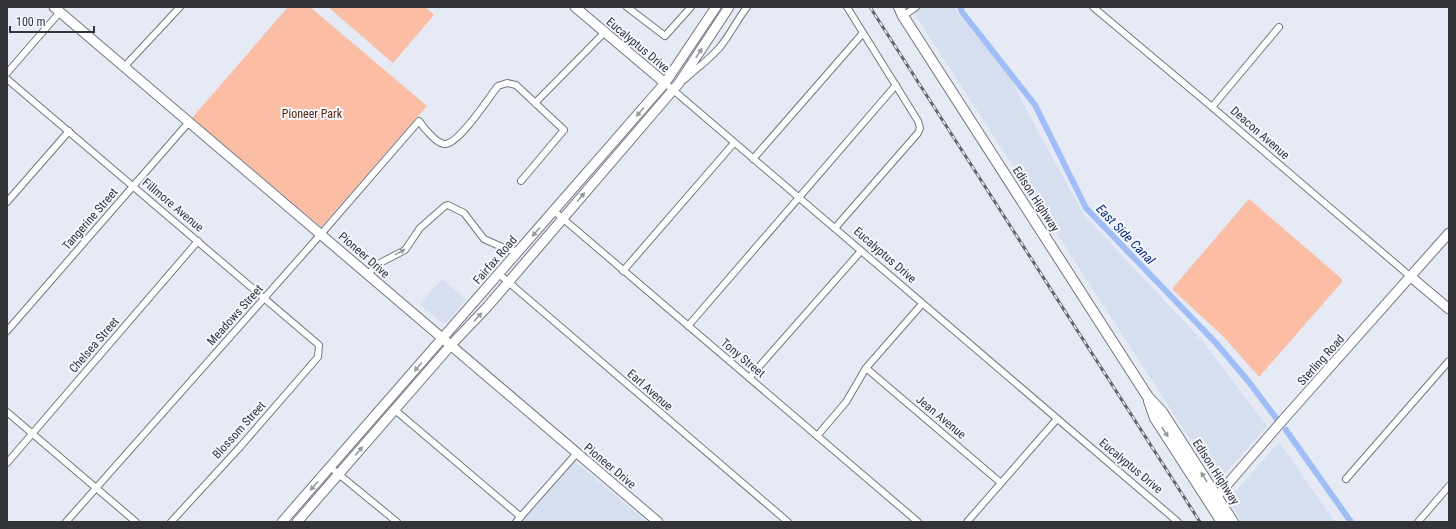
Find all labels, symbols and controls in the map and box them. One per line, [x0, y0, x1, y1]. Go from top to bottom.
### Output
scale bar [10, 8, 94, 34]
text: 100 m [16, 15, 46, 29]
street label: Eucalyptus Drive [604, 15, 673, 76]
one-way arrow [695, 47, 702, 59]
street label: Deacon Avenue [1228, 104, 1292, 162]
park label: Pioneer Park [282, 107, 343, 121]
one-way arrow [635, 107, 644, 118]
street label: Edison Highway [1010, 164, 1062, 234]
street label: Fillmore Avenue [140, 175, 207, 235]
street label: Tangerine Street [59, 185, 121, 253]
one-way arrow [576, 191, 585, 202]
water label: East Side Canal [1093, 201, 1159, 268]
street label: Eucalyptus Drive [851, 224, 919, 286]
one-way arrow [532, 226, 541, 237]
street label: Pioneer Drive [336, 229, 393, 281]
street label: Fairfax Road [470, 233, 520, 287]
one-way arrow [394, 249, 406, 256]
street label: Meadows Street [204, 282, 266, 348]
one-way arrow [473, 312, 483, 322]
street label: Chelsea Street [66, 314, 122, 376]
street label: Sterling Road [1295, 332, 1347, 388]
street label: Tony Street [718, 335, 768, 381]
one-way arrow [413, 362, 422, 373]
street label: Earl Avenue [624, 367, 676, 414]
street label: Jean Avenue [913, 392, 969, 442]
street label: Blossom Street [210, 398, 269, 462]
one-way arrow [1161, 426, 1168, 438]
street label: Eucalyptus Drive [1097, 436, 1166, 497]
street label: Edison Highway [1190, 437, 1242, 507]
street label: Pioneer Drive [581, 440, 639, 492]
one-way arrow [355, 445, 364, 456]
one-way arrow [1200, 472, 1208, 482]
one-way arrow [309, 481, 318, 492]

